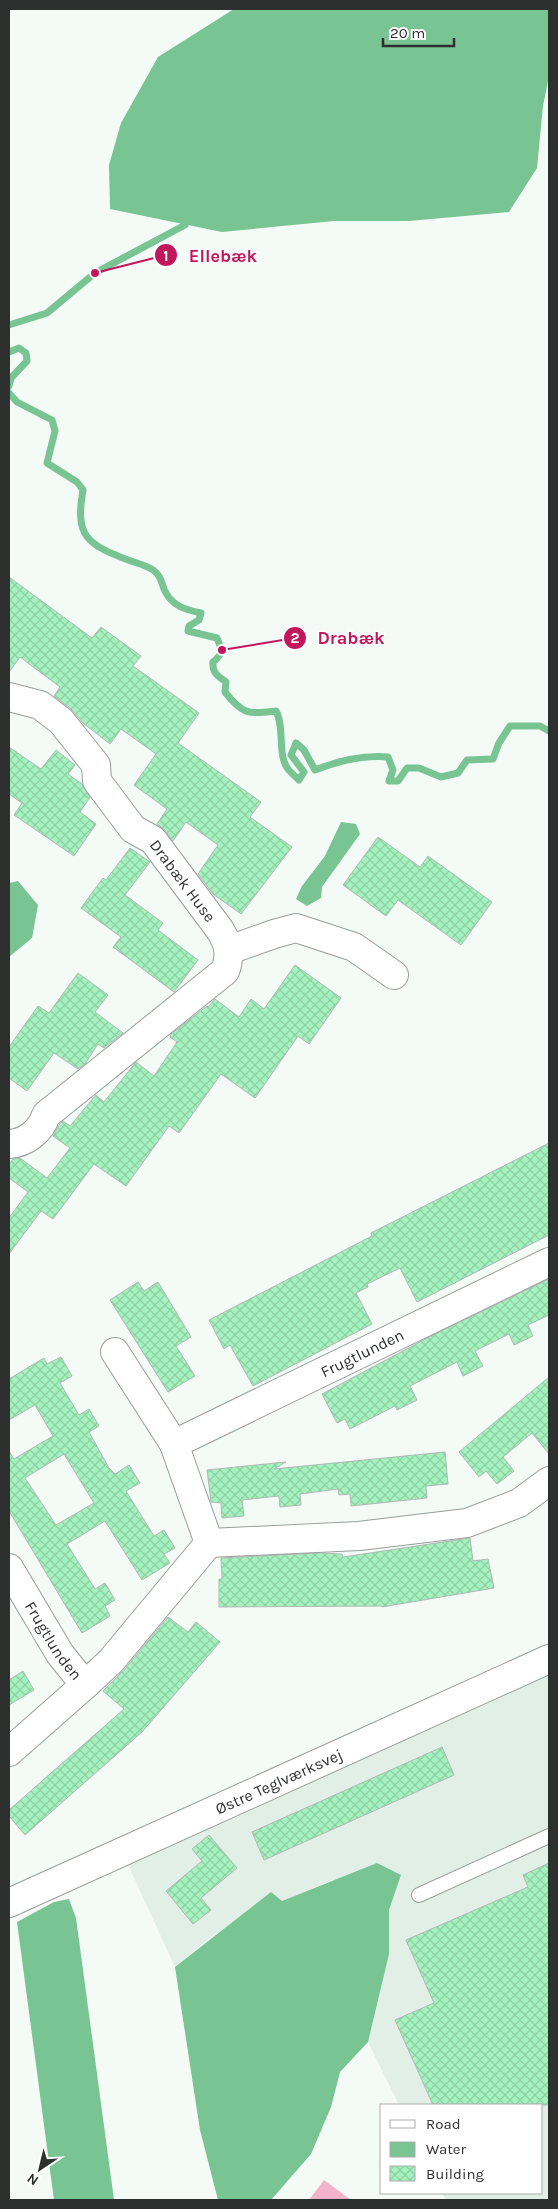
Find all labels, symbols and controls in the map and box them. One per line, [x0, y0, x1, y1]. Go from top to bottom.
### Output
scale bar [383, 15, 454, 47]
text: 20 m [390, 24, 425, 42]
callout: Ellebæk [154, 239, 267, 272]
text: Ellebæk [189, 245, 257, 267]
text: 1 [163, 247, 169, 265]
callout: Drabæk [282, 622, 394, 655]
text: Drabæk [317, 627, 385, 649]
text: 2 [290, 629, 300, 647]
street label: Drabæk Huse [146, 836, 220, 926]
street label: Frugtlunden [318, 1325, 407, 1381]
street label: Frugtlunden [21, 1598, 86, 1684]
street label: Østre Teglværksvej [212, 1745, 345, 1819]
legend [380, 2104, 543, 2194]
text: Road [426, 2115, 461, 2133]
text: Water [426, 2140, 467, 2158]
north arrow [15, 2144, 65, 2194]
text: Building [426, 2165, 484, 2183]
text: N [24, 2169, 42, 2189]

